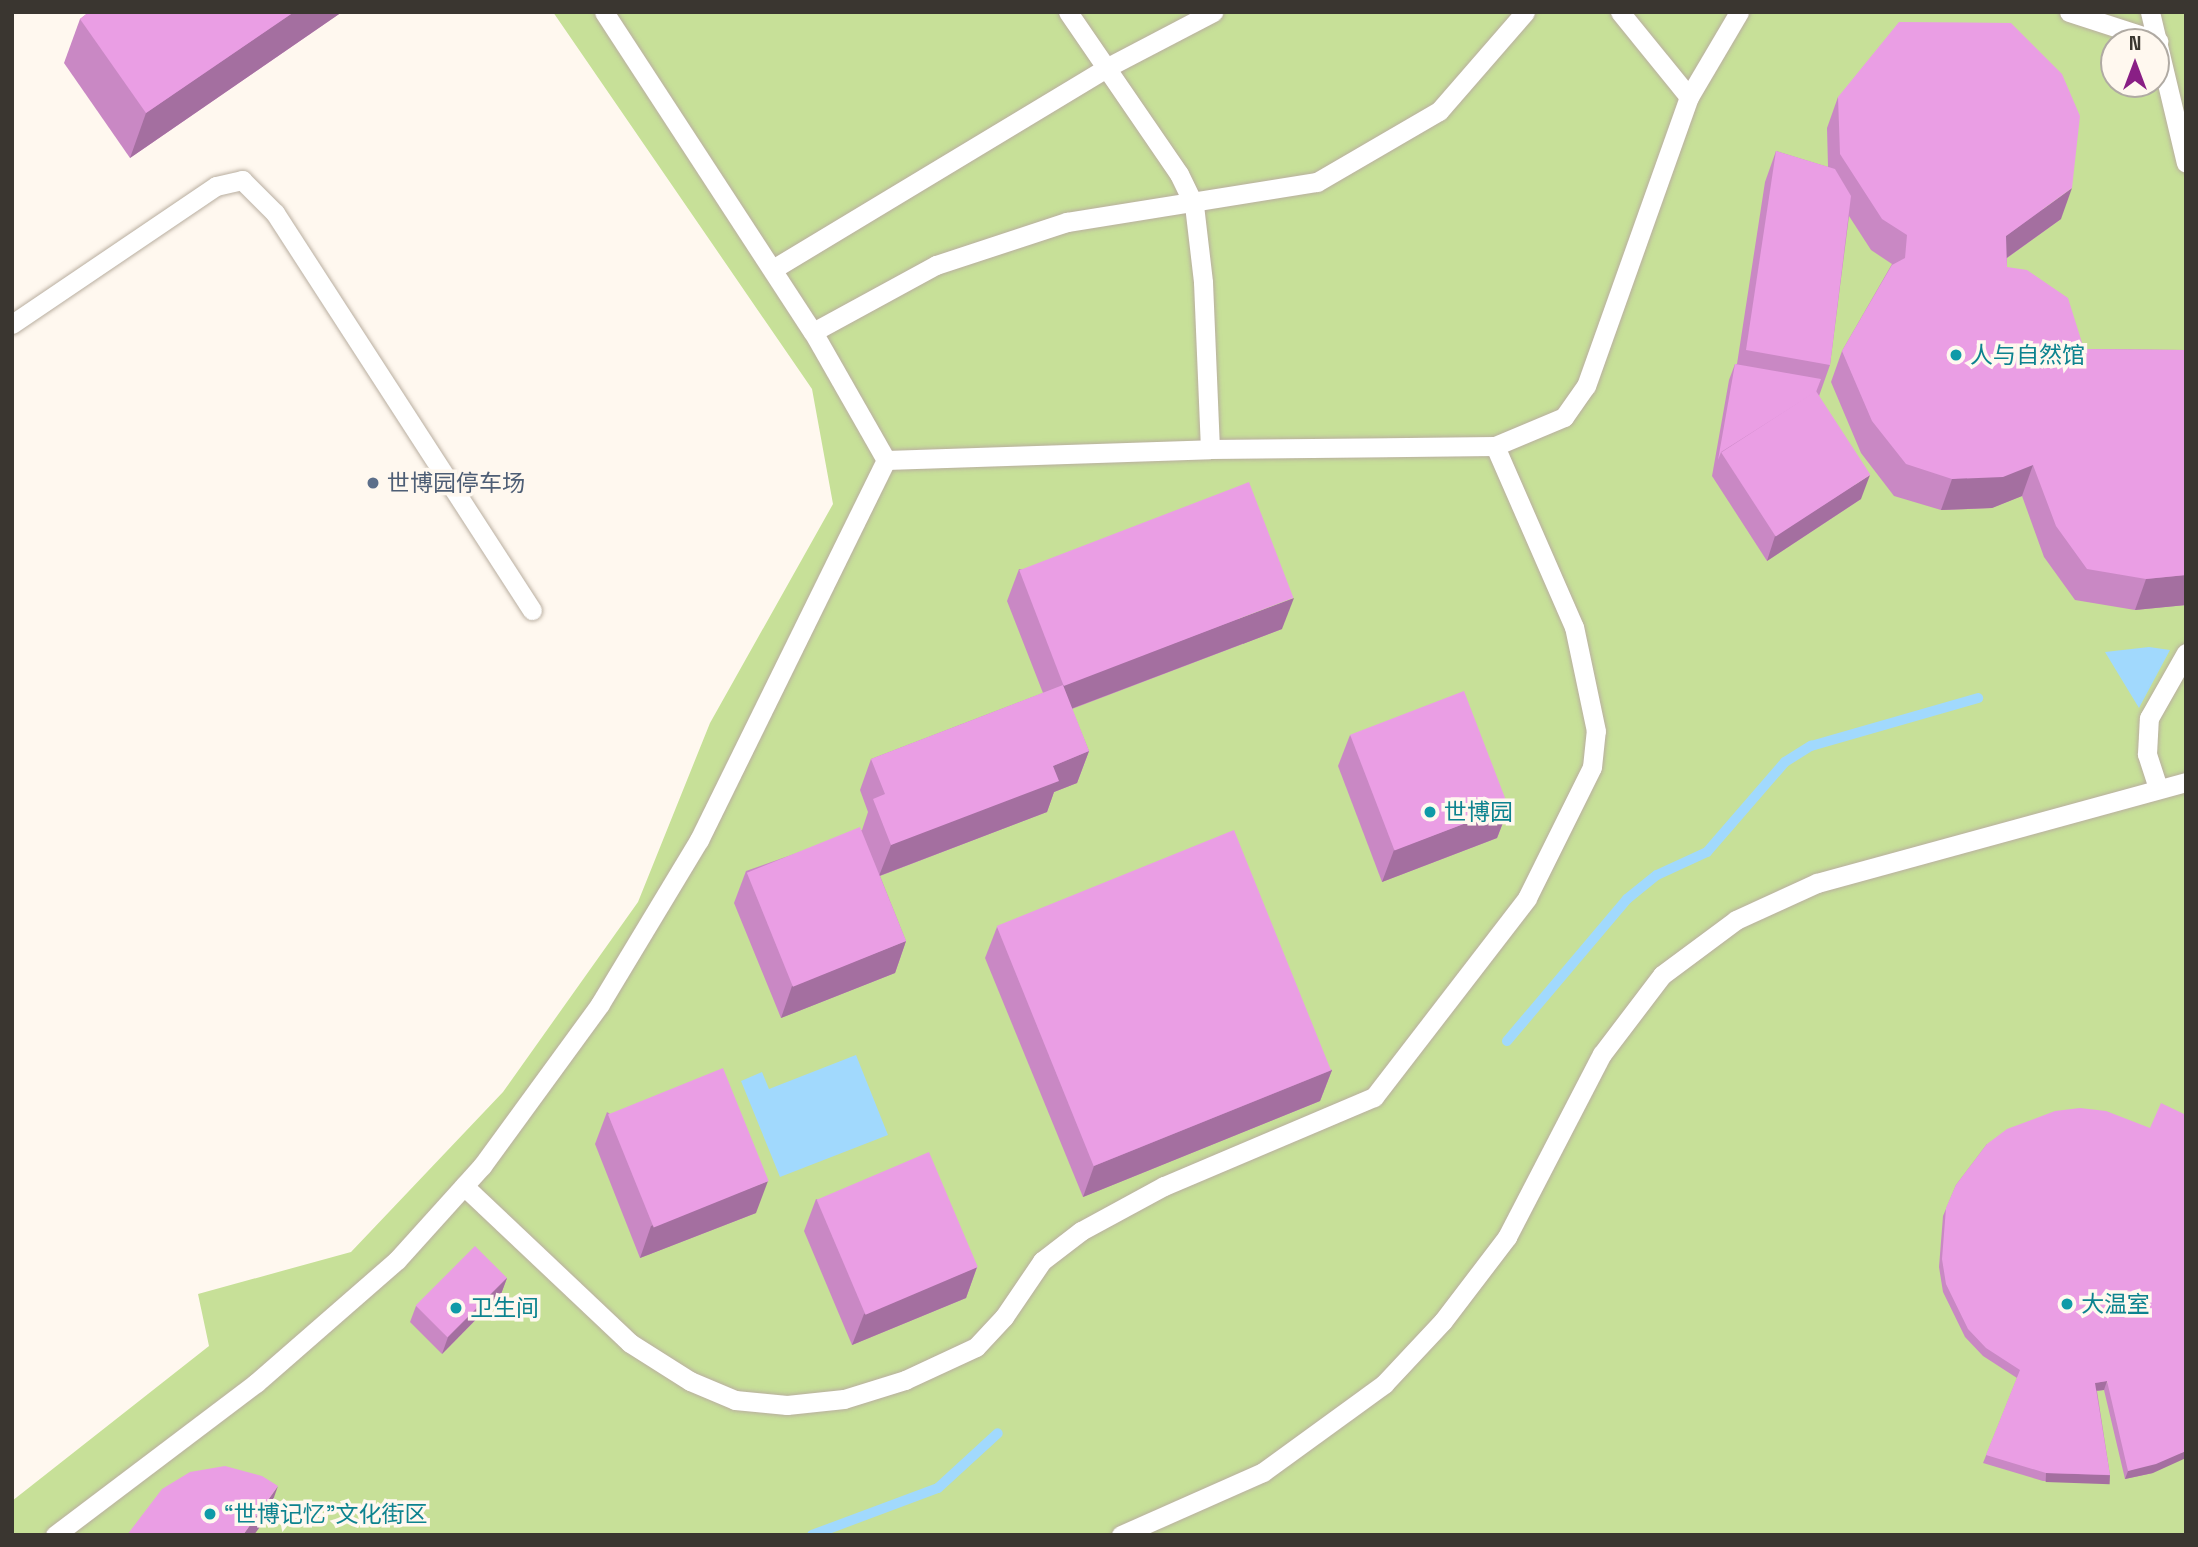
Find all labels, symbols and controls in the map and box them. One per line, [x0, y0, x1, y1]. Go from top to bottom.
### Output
north arrow [2100, 28, 2170, 98]
text: N [2129, 31, 2141, 56]
place label: 人与自然馆 [1970, 341, 2085, 369]
marker: 人与自然馆 [1948, 347, 1964, 363]
place label: 世博园停车场 [387, 469, 525, 497]
marker: 世博园停车场 [365, 475, 381, 491]
place label: 世博园 [1444, 798, 1513, 826]
marker: 世博园 [1422, 804, 1438, 820]
place label: 大温室 [2081, 1290, 2150, 1318]
place label: 卫生间 [470, 1294, 539, 1322]
marker: 大温室 [2059, 1296, 2075, 1312]
marker: 卫生间 [448, 1300, 464, 1316]
place label: “世博记忆”文化街区 [224, 1500, 428, 1528]
marker: “世博记忆”文化街区 [202, 1506, 218, 1522]

